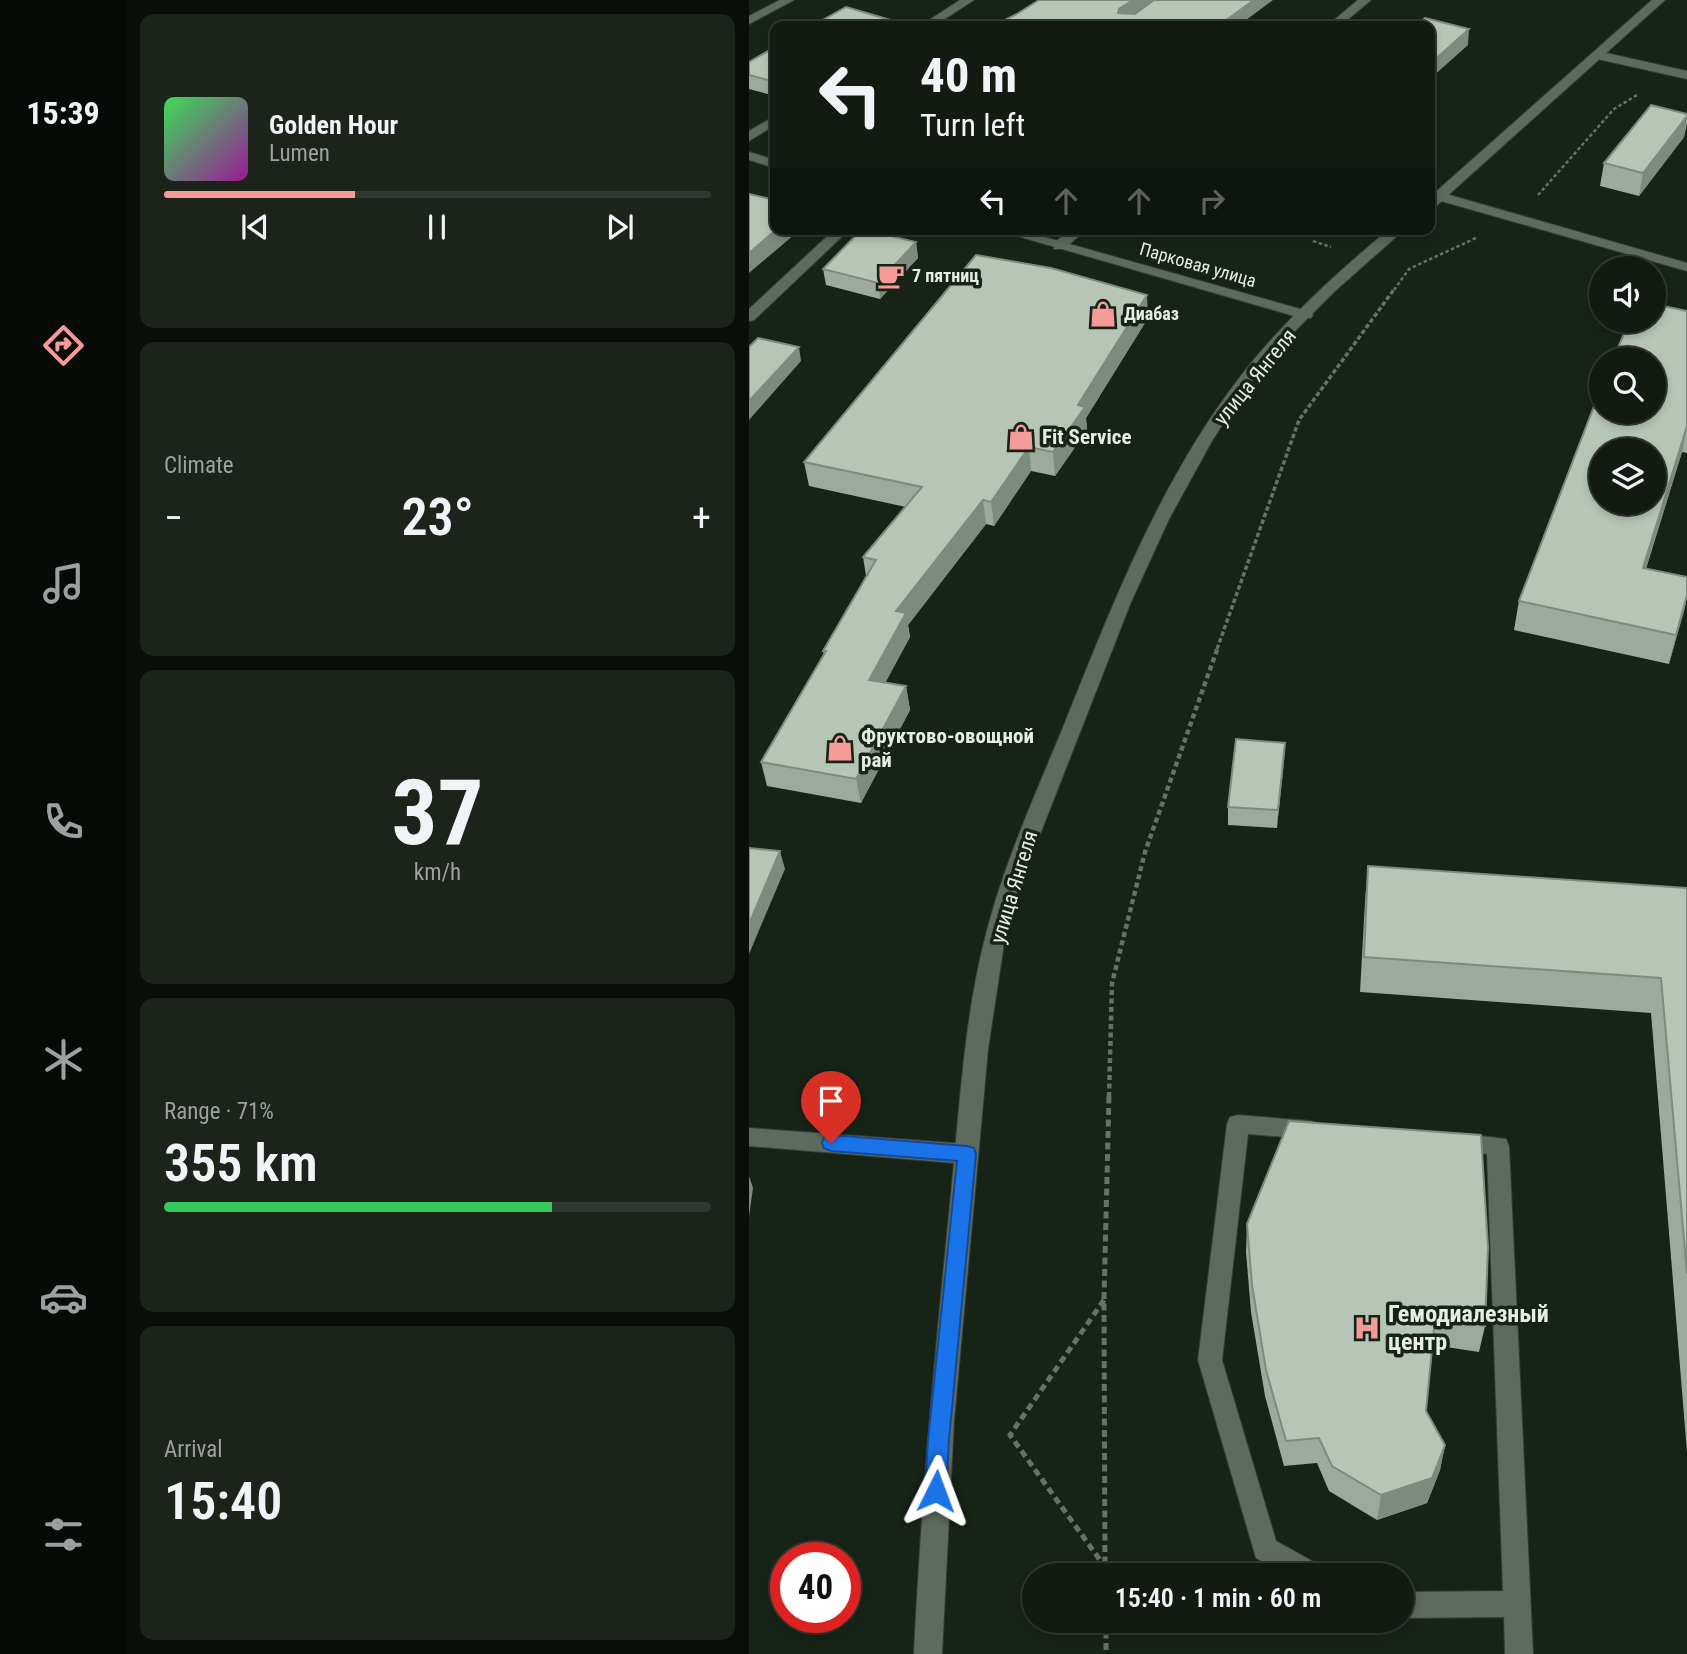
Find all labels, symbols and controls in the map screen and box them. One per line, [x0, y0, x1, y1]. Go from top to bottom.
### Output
text: 40 m [920, 47, 1017, 104]
icon: left [805, 49, 896, 140]
text: 15:39 [26, 94, 100, 132]
text: Turn left [920, 106, 1025, 144]
text: Golden Hour [269, 110, 398, 140]
text: Lumen [269, 140, 330, 167]
icon: left [974, 182, 1012, 220]
icon: ahead [1047, 182, 1085, 220]
icon: ahead [1120, 182, 1158, 220]
icon: right [1193, 182, 1231, 220]
icon: previous [236, 208, 274, 246]
icon: pause [418, 208, 456, 246]
icon: next [601, 208, 639, 246]
street label: Парковая улица [1137, 238, 1259, 291]
map controls [1589, 256, 1666, 515]
button: sound [1589, 256, 1666, 333]
cafe icon: 7 пятниц [876, 261, 906, 291]
place label: 7 пятниц [912, 265, 979, 286]
shop icon: Диабаз [1088, 299, 1118, 329]
place label: Диабаз [1124, 303, 1179, 324]
icon: directions [39, 321, 88, 370]
street label: улица Янгеля [1209, 324, 1301, 430]
button: search [1589, 347, 1666, 424]
shop icon: Fit Service [1006, 422, 1036, 452]
place label: Fit Service [1042, 425, 1132, 449]
button: layers [1589, 438, 1666, 515]
text: Climate [164, 452, 234, 479]
text: 23° [401, 487, 474, 548]
text: − [164, 496, 183, 540]
text: + [692, 496, 711, 540]
icon: music [39, 559, 88, 608]
place label: Фруктово-овощной рай [861, 724, 1034, 772]
shop icon: Фруктово-овощной рай [825, 733, 855, 763]
text: 37 [392, 760, 483, 866]
icon: phone [39, 797, 88, 846]
street label: улица Янгеля [986, 828, 1042, 946]
text: km/h [414, 859, 461, 886]
icon: climate [39, 1035, 88, 1084]
pin [801, 1071, 861, 1143]
icon: arrive [812, 1082, 850, 1120]
text: Range · 71% [164, 1098, 274, 1125]
text: 355 km [164, 1133, 318, 1194]
icon: car [39, 1273, 88, 1322]
place label: Гемодиалезный центр [1388, 1300, 1549, 1356]
hospital icon: Гемодиалезный центр [1352, 1313, 1382, 1343]
text: Arrival [164, 1436, 223, 1463]
position arrow [899, 1454, 973, 1528]
text: 15:40 [164, 1471, 282, 1532]
icon: filters [39, 1510, 88, 1559]
speed limit sign: 40 [770, 1542, 861, 1633]
text: 15:40 · 1 min · 60 m [1115, 1583, 1321, 1613]

